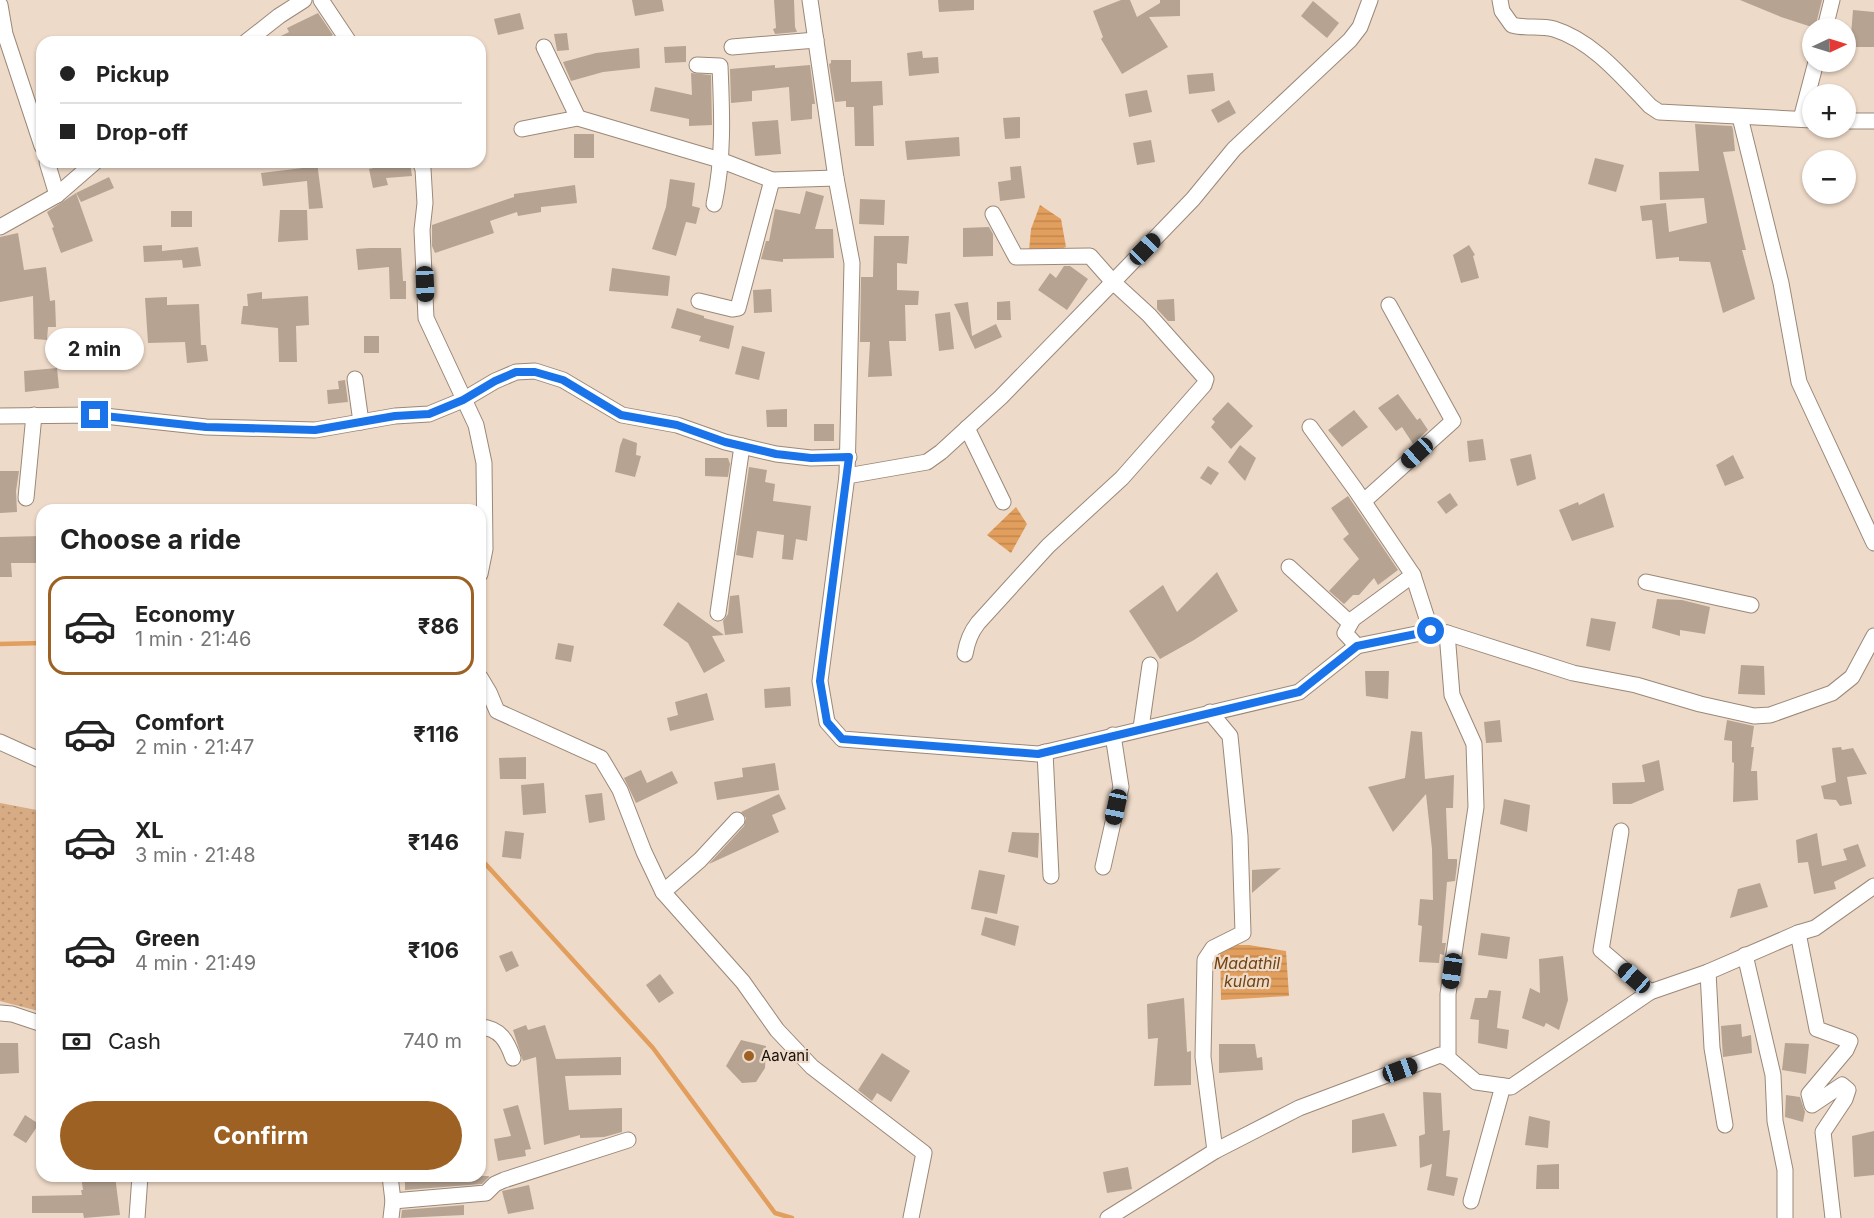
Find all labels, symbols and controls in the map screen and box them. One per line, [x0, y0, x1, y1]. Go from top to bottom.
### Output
north arrow [1802, 18, 1856, 72]
map controls [1802, 18, 1856, 204]
text: Pickup [96, 61, 170, 87]
button: + [1802, 84, 1856, 138]
text: Drop-off [96, 119, 188, 145]
button: − [1802, 150, 1856, 204]
car [1126, 230, 1164, 268]
car [415, 266, 435, 302]
callout: 2 min [46, 328, 144, 370]
text: 2 min [68, 337, 121, 361]
route end [81, 401, 108, 428]
car [1398, 434, 1436, 472]
text: Choose a ride [60, 523, 241, 556]
icon: car [63, 599, 117, 653]
text: Economy [135, 601, 235, 627]
text: ₹86 [418, 613, 459, 639]
route start [1417, 617, 1444, 644]
text: 1 min · 21:46 [135, 627, 251, 651]
icon: car [63, 707, 117, 761]
text: Comfort [135, 709, 224, 735]
text: ₹116 [413, 721, 459, 747]
text: 2 min · 21:47 [135, 735, 254, 759]
car [1103, 788, 1129, 826]
icon: car [63, 815, 117, 869]
text: XL [135, 817, 164, 843]
text: ₹146 [408, 829, 459, 855]
text: 3 min · 21:48 [135, 843, 256, 867]
icon: car [63, 923, 117, 977]
text: Green [135, 925, 200, 951]
text: ₹106 [408, 937, 459, 963]
text: 4 min · 21:49 [135, 951, 256, 975]
car [1441, 952, 1463, 990]
water label: Madathil kulam [1214, 953, 1280, 991]
car [1615, 959, 1653, 997]
icon: cash [60, 1025, 93, 1058]
text: Cash [108, 1028, 161, 1054]
text: 740 m [403, 1029, 462, 1053]
place label: Aavani [761, 1046, 809, 1065]
marker: Aavani [742, 1049, 756, 1063]
car [1380, 1055, 1420, 1085]
button: Confirm [60, 1101, 462, 1170]

